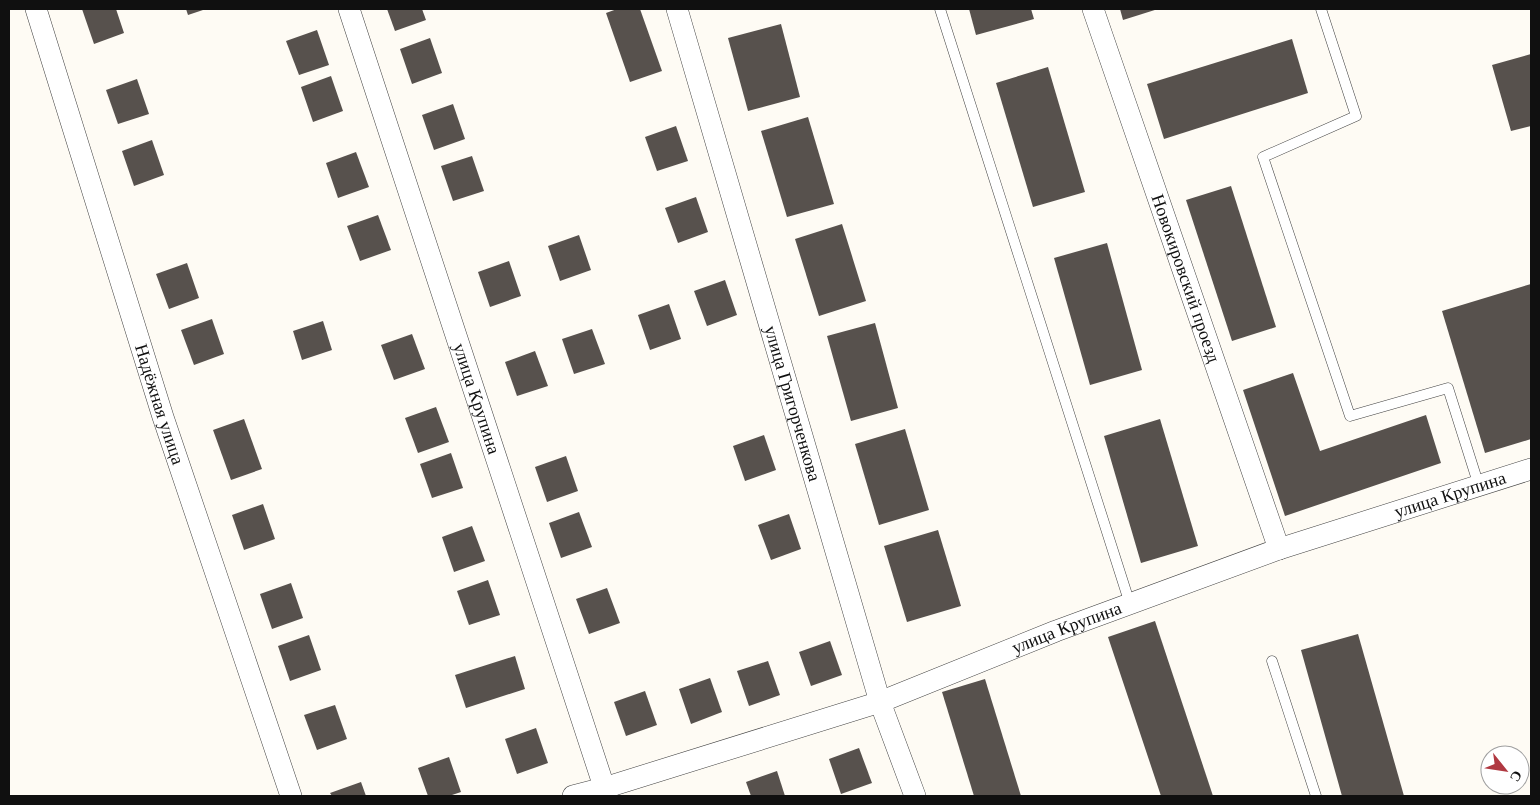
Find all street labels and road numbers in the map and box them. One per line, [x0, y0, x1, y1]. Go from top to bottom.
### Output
street label: Новокировский проезд [1148, 192, 1224, 365]
street label: улица Григорченкова [760, 323, 825, 484]
street label: Надёжная улица [131, 341, 188, 467]
street label: улица Крупина [449, 341, 504, 457]
street label: улица Крупина [1392, 468, 1508, 522]
street label: улица Крупина [1009, 598, 1124, 658]

